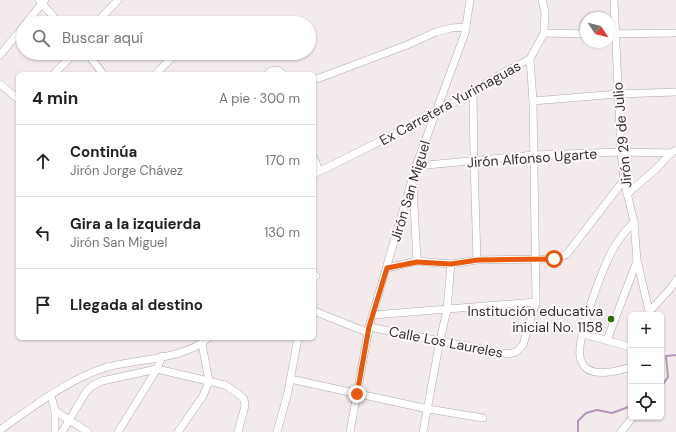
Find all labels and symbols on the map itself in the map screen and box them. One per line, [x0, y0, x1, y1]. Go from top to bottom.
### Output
north arrow [580, 12, 616, 48]
street label: Ex Carretera Yurimaguas [376, 57, 524, 149]
street label: Jirón 29 de Julio [608, 81, 636, 189]
street label: Jirón San Miguel [386, 138, 434, 244]
street label: Jirón Alfonso Ugarte [466, 144, 598, 172]
route start [545, 250, 563, 268]
place label: Institución educativa inicial No. 1158 [468, 302, 603, 336]
marker: Institución educativa inicial No. 1158 [606, 314, 616, 324]
street label: Calle Los Laureles [387, 322, 505, 362]
route end [348, 385, 366, 403]

